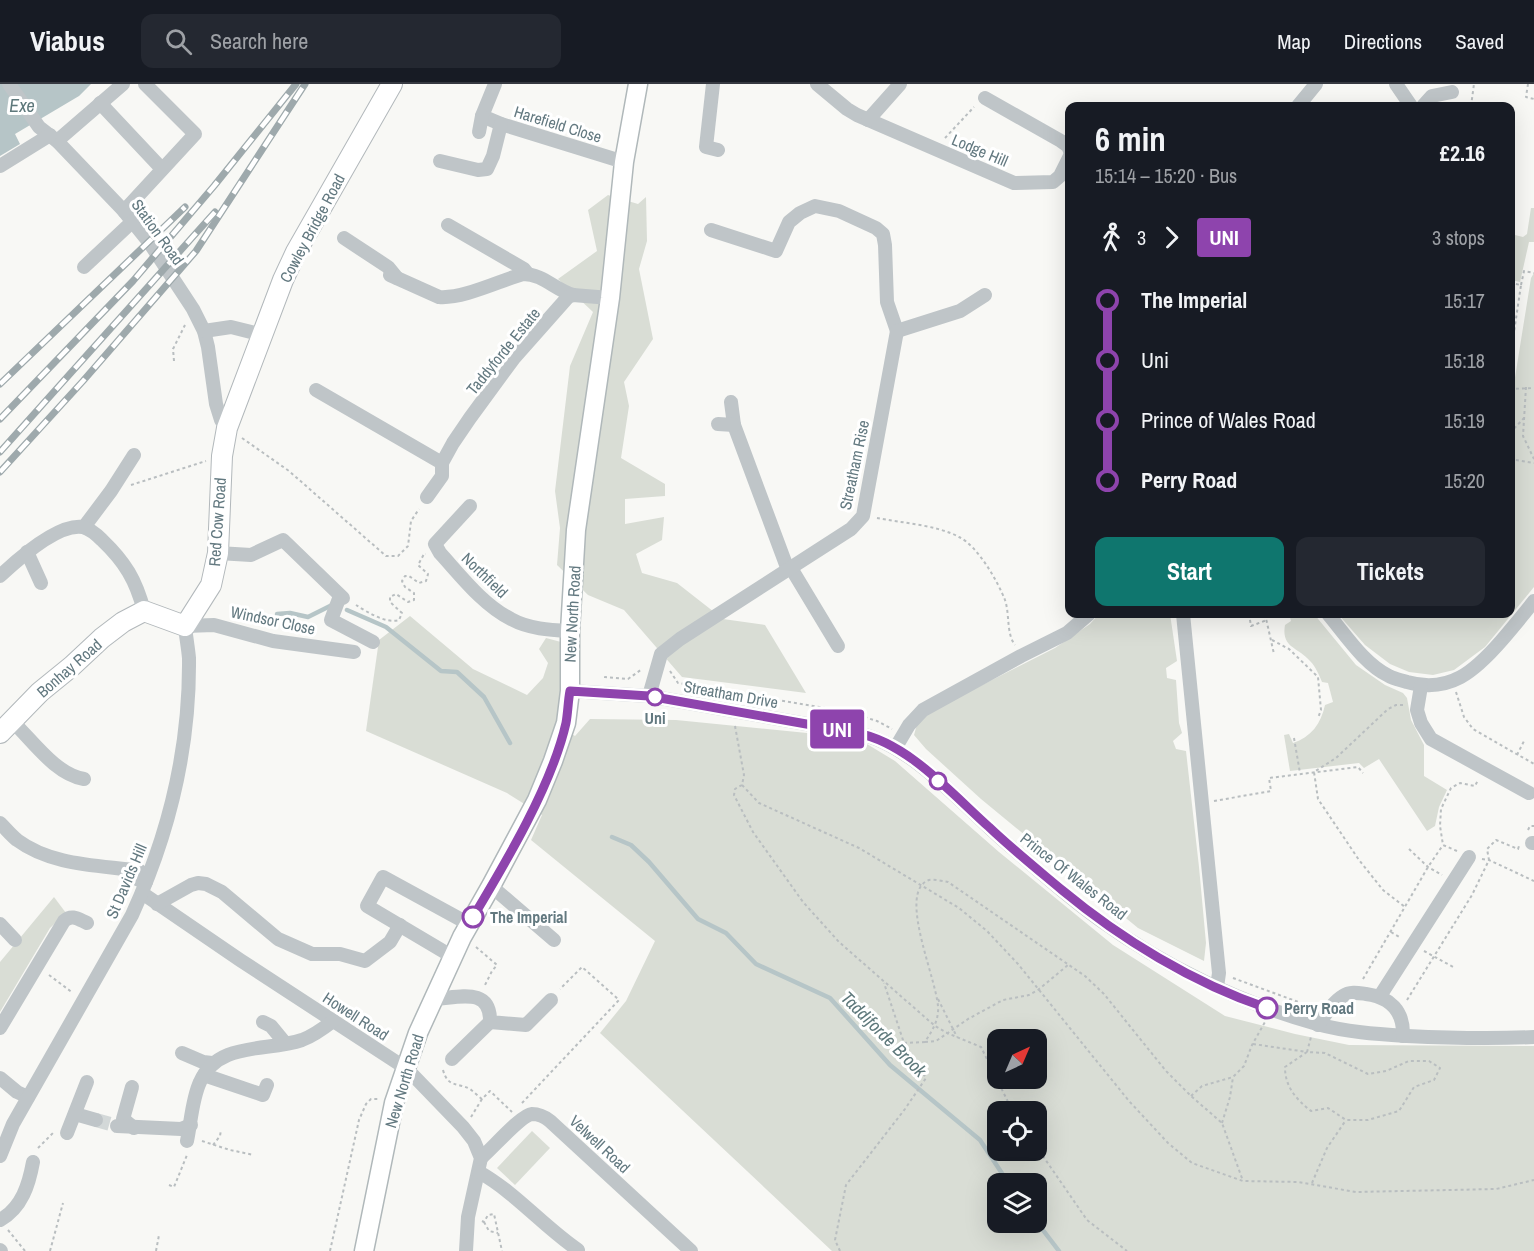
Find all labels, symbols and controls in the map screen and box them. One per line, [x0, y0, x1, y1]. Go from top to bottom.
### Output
search box [141, 14, 561, 68]
text: Viabus [30, 22, 105, 60]
icon: search [162, 25, 195, 58]
text: Search here [210, 26, 308, 56]
text: Map [1277, 27, 1311, 56]
text: Directions [1344, 27, 1422, 56]
text: Saved [1455, 27, 1504, 56]
water label: Exe [9, 93, 35, 118]
street label: Harefield Close [512, 100, 604, 148]
text: 6 min [1095, 117, 1166, 161]
street label: Lodge Hill [949, 128, 1012, 172]
text: £2.16 [1440, 138, 1485, 168]
text: 15:14 – 15:20 · Bus [1095, 162, 1237, 189]
street label: Cowley Bridge Road [274, 170, 350, 286]
street label: Station Road [127, 195, 189, 269]
icon: walk [1095, 221, 1128, 254]
icon: forward [1155, 221, 1188, 254]
text: UNI [1209, 223, 1239, 252]
text: 3 [1137, 224, 1146, 251]
text: 3 stops [1432, 224, 1485, 251]
text: The Imperial [1141, 285, 1247, 315]
text: 15:17 [1444, 287, 1485, 314]
street label: Taddyforde Estate [461, 303, 545, 399]
text: Uni [1141, 345, 1169, 375]
text: 15:18 [1444, 347, 1485, 374]
text: Prince of Wales Road [1141, 405, 1316, 435]
text: 15:19 [1444, 407, 1485, 434]
street label: Streatham Rise [834, 418, 874, 512]
text: Perry Road [1141, 465, 1237, 495]
text: 15:20 [1444, 467, 1485, 494]
street label: Red Cow Road [203, 477, 231, 567]
button: Start [1095, 537, 1284, 606]
button: Tickets [1296, 537, 1485, 606]
street label: Northfield [457, 547, 513, 603]
street label: New North Road [558, 565, 586, 663]
street label: Windsor Close [229, 600, 317, 640]
street label: Bonhay Road [32, 634, 106, 702]
street label: Streatham Drive [682, 675, 780, 713]
marker: Uni [646, 688, 664, 706]
place label: Uni [644, 707, 666, 729]
line badge: UNI [802, 710, 872, 748]
text: UNI [822, 715, 852, 744]
unlabelled marker [929, 772, 947, 790]
street label: Prince Of Wales Road [1016, 827, 1132, 925]
street label: St Davids Hill [100, 840, 152, 922]
marker: The Imperial [462, 906, 484, 928]
place label: The Imperial [490, 906, 567, 928]
water label: Taddiforde Brook [836, 986, 933, 1083]
street label: Howell Road [319, 987, 393, 1045]
marker: Perry Road [1256, 997, 1278, 1019]
place label: Perry Road [1284, 997, 1354, 1019]
north arrow [987, 1029, 1047, 1089]
map controls [987, 1029, 1047, 1233]
street label: New North Road [379, 1031, 429, 1131]
button: locate [987, 1101, 1047, 1161]
street label: Velwell Road [565, 1110, 635, 1178]
button: layers [987, 1173, 1047, 1233]

